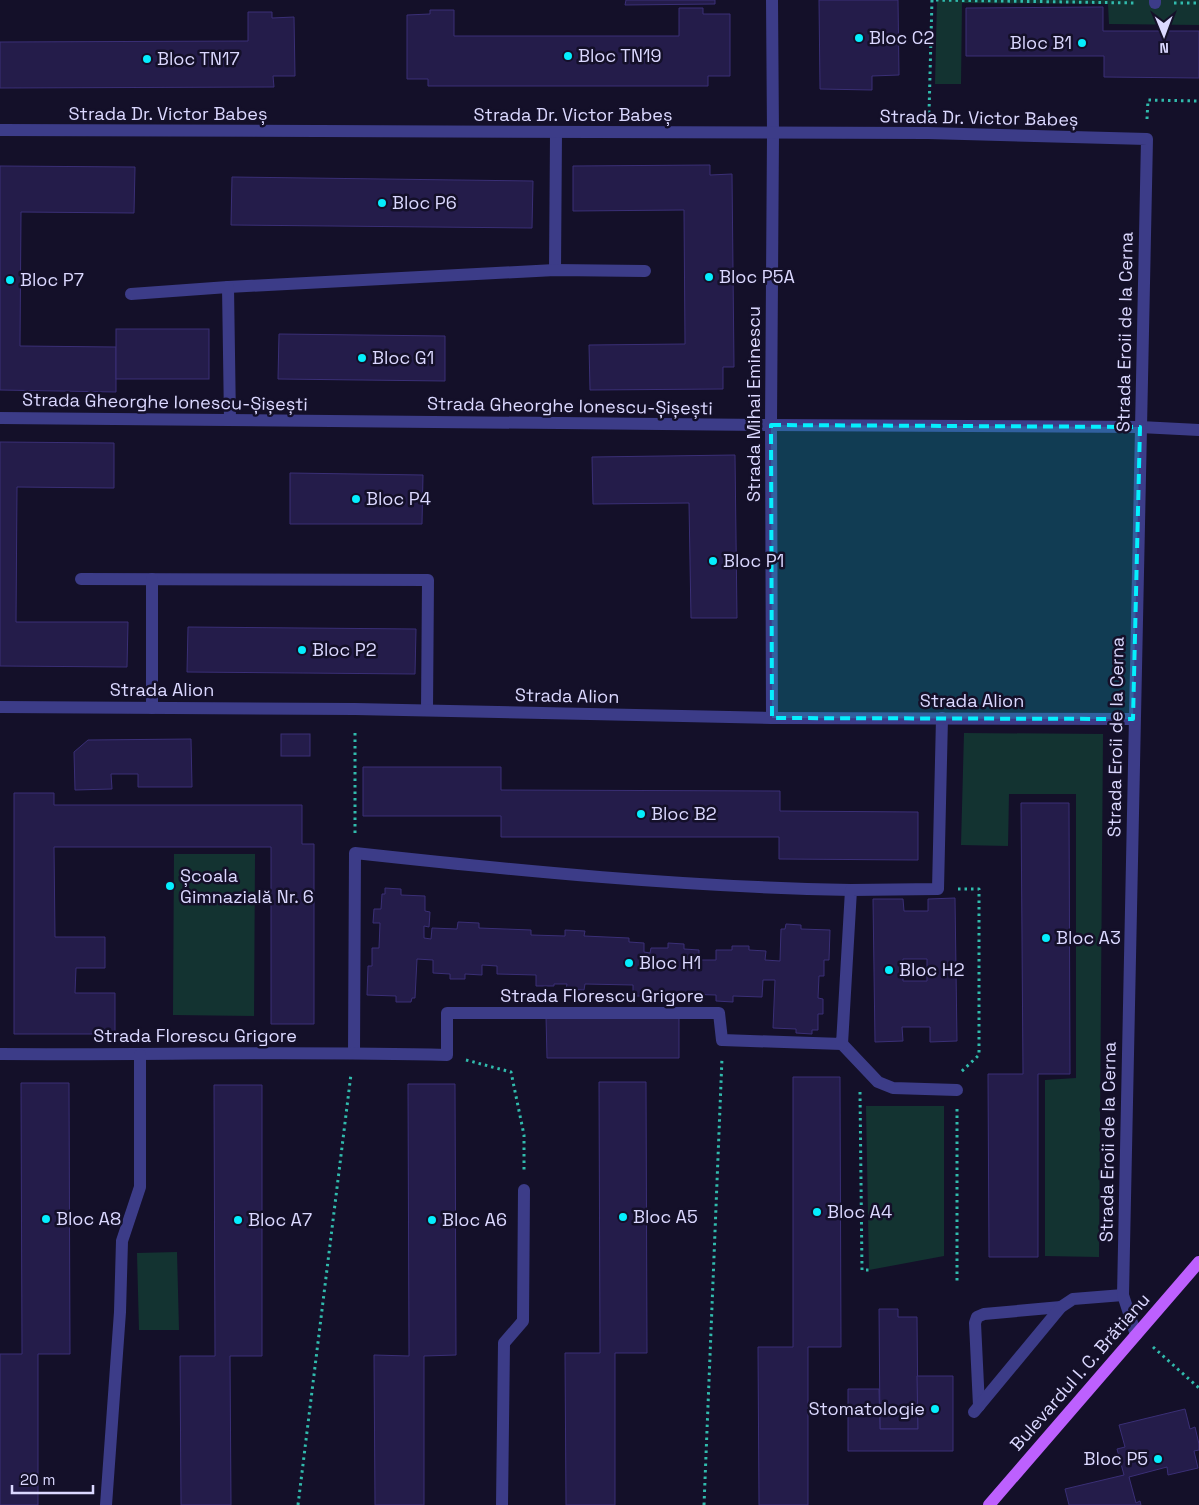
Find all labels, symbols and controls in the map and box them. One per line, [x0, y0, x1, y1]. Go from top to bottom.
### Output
north arrow [1139, 10, 1189, 60]
place label: Bloc C2 [869, 26, 934, 49]
place label: Bloc B1 [1010, 31, 1072, 54]
marker: Bloc C2 [853, 32, 865, 44]
marker: Bloc B1 [1076, 37, 1088, 49]
text: N [1159, 39, 1169, 57]
place label: Bloc TN19 [578, 44, 661, 67]
place label: Bloc TN17 [157, 47, 240, 70]
marker: Bloc TN19 [562, 50, 574, 62]
marker: Bloc TN17 [141, 53, 153, 65]
street label: Strada Dr. Victor Babeș [69, 102, 267, 125]
street label: Strada Dr. Victor Babeș [474, 103, 672, 126]
street label: Strada Dr. Victor Babeș [879, 104, 1079, 131]
place label: Bloc P6 [392, 191, 457, 214]
marker: Bloc P6 [376, 197, 388, 209]
street label: Strada Eroii de la Cerna [1111, 232, 1138, 432]
place label: Bloc P5A [719, 265, 795, 288]
place label: Bloc P7 [20, 268, 84, 291]
marker: Bloc P5A [703, 271, 715, 283]
marker: Bloc P7 [4, 274, 16, 286]
street label: Strada Mihai Eminescu [742, 306, 765, 502]
place label: Bloc G1 [372, 346, 434, 369]
marker: Bloc G1 [356, 352, 368, 364]
street label: Strada Gheorghe Ionescu-Șișești [22, 388, 308, 415]
street label: Strada Gheorghe Ionescu-Șișești [427, 392, 713, 419]
place label: Bloc P4 [366, 487, 431, 510]
marker: Bloc P4 [350, 493, 362, 505]
place label: Bloc P1 [723, 549, 784, 572]
marker: Bloc P1 [707, 555, 719, 567]
street label: Strada Eroii de la Cerna [1102, 637, 1129, 837]
place label: Bloc P2 [312, 638, 377, 661]
marker: Bloc P2 [296, 644, 308, 656]
street label: Strada Alion [110, 678, 214, 701]
street label: Strada Alion [515, 683, 619, 708]
street label: Strada Alion [920, 689, 1024, 712]
place label: Bloc B2 [651, 802, 717, 825]
marker: Bloc B2 [635, 808, 647, 820]
place label: Școala Gimnazială Nr. 6 [180, 864, 314, 908]
marker: Școala Gimnazială Nr. 6 [164, 880, 176, 892]
place label: Bloc A3 [1056, 926, 1121, 949]
marker: Bloc A3 [1040, 932, 1052, 944]
place label: Bloc H1 [639, 951, 701, 974]
marker: Bloc H1 [623, 957, 635, 969]
place label: Bloc H2 [899, 958, 964, 981]
marker: Bloc H2 [883, 964, 895, 976]
street label: Strada Florescu Grigore [500, 984, 704, 1007]
street label: Strada Florescu Grigore [93, 1024, 297, 1047]
street label: Strada Eroii de la Cerna [1094, 1042, 1121, 1242]
place label: Bloc A4 [827, 1200, 892, 1223]
place label: Bloc A5 [633, 1205, 698, 1228]
marker: Bloc A4 [811, 1206, 823, 1218]
place label: Bloc A8 [56, 1207, 121, 1230]
place label: Bloc A7 [248, 1208, 312, 1231]
place label: Bloc A6 [442, 1208, 507, 1231]
marker: Bloc A5 [617, 1211, 629, 1223]
marker: Bloc A8 [40, 1213, 52, 1225]
marker: Bloc A7 [232, 1214, 244, 1226]
marker: Bloc A6 [426, 1214, 438, 1226]
street label: Bulevardul I. C. Brătianu [1005, 1288, 1154, 1455]
place label: Stomatologie [808, 1397, 925, 1420]
marker: Stomatologie [929, 1403, 941, 1415]
place label: Bloc P5 [1084, 1447, 1148, 1470]
marker: Bloc P5 [1152, 1453, 1164, 1465]
scale bar [12, 1462, 94, 1494]
text: 20 m [20, 1470, 55, 1489]

